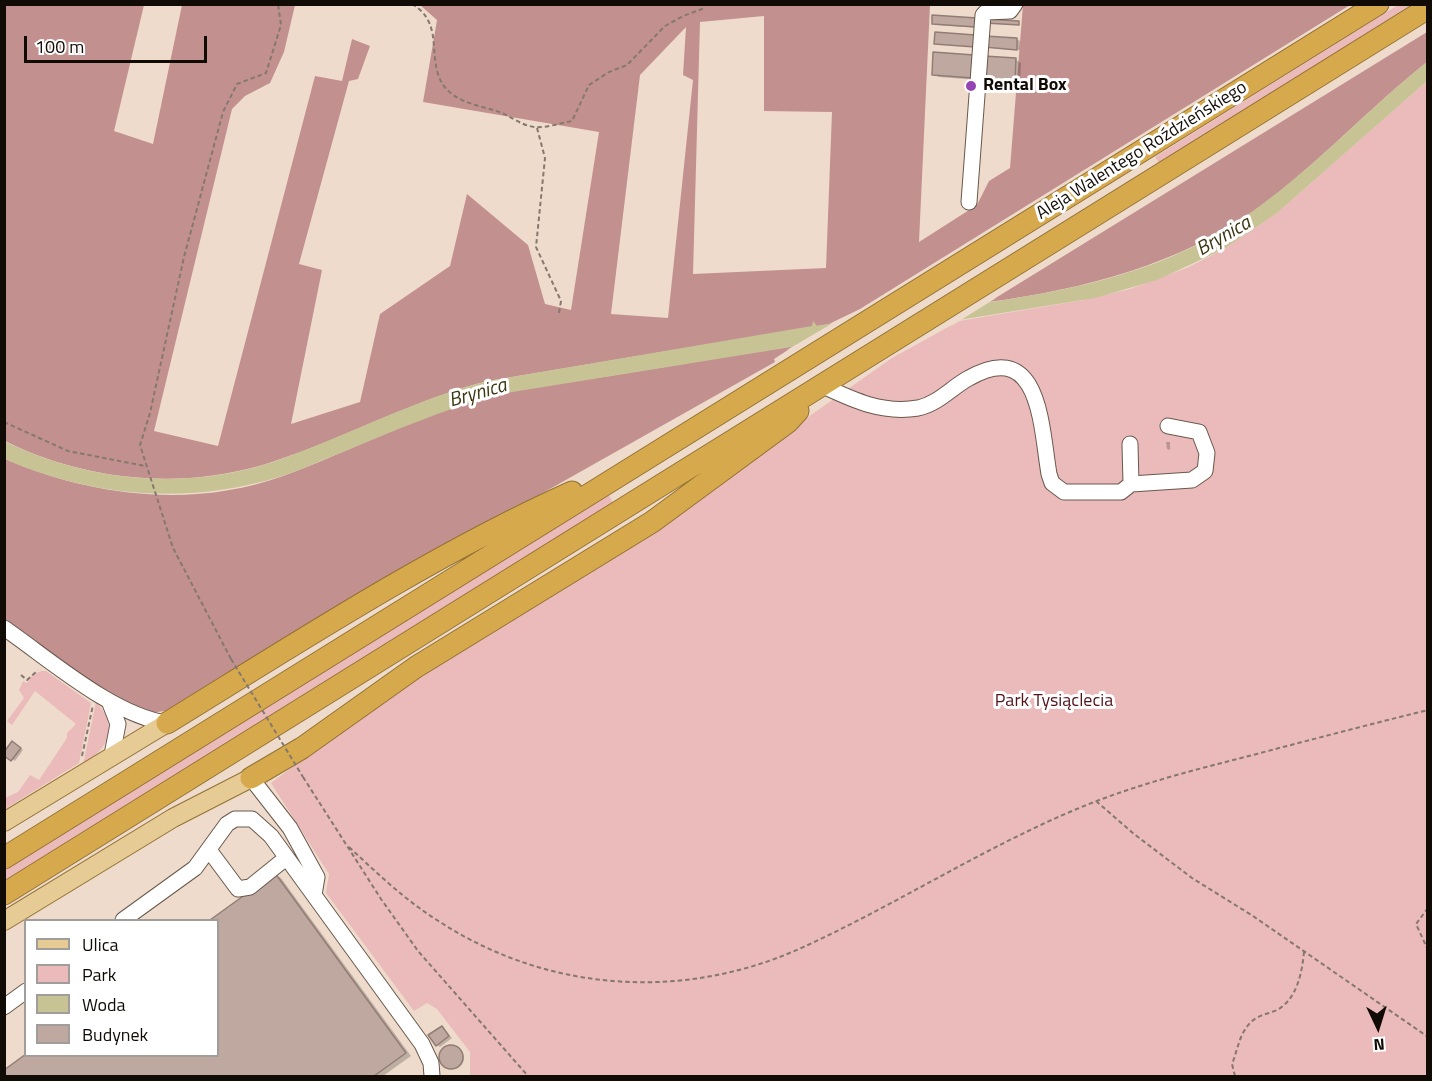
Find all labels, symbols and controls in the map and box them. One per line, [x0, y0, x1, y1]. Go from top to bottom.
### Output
scale bar [27, 24, 210, 62]
text: 100 m [35, 33, 84, 60]
place label: Rental Box [983, 75, 1067, 97]
street label: Aleja Walentego Roździeńskiego [1033, 77, 1251, 225]
marker: Rental Box [964, 79, 978, 93]
water label: Brynica [1192, 212, 1256, 262]
water label: Brynica [446, 374, 510, 414]
park label: Park Tysiąclecia [995, 691, 1113, 713]
legend [24, 919, 219, 1057]
text: Ulica [82, 931, 119, 958]
text: Park [82, 961, 116, 988]
text: Woda [82, 991, 126, 1018]
north arrow [1348, 997, 1408, 1057]
text: Budynek [82, 1021, 148, 1048]
text: N [1373, 1033, 1386, 1057]

